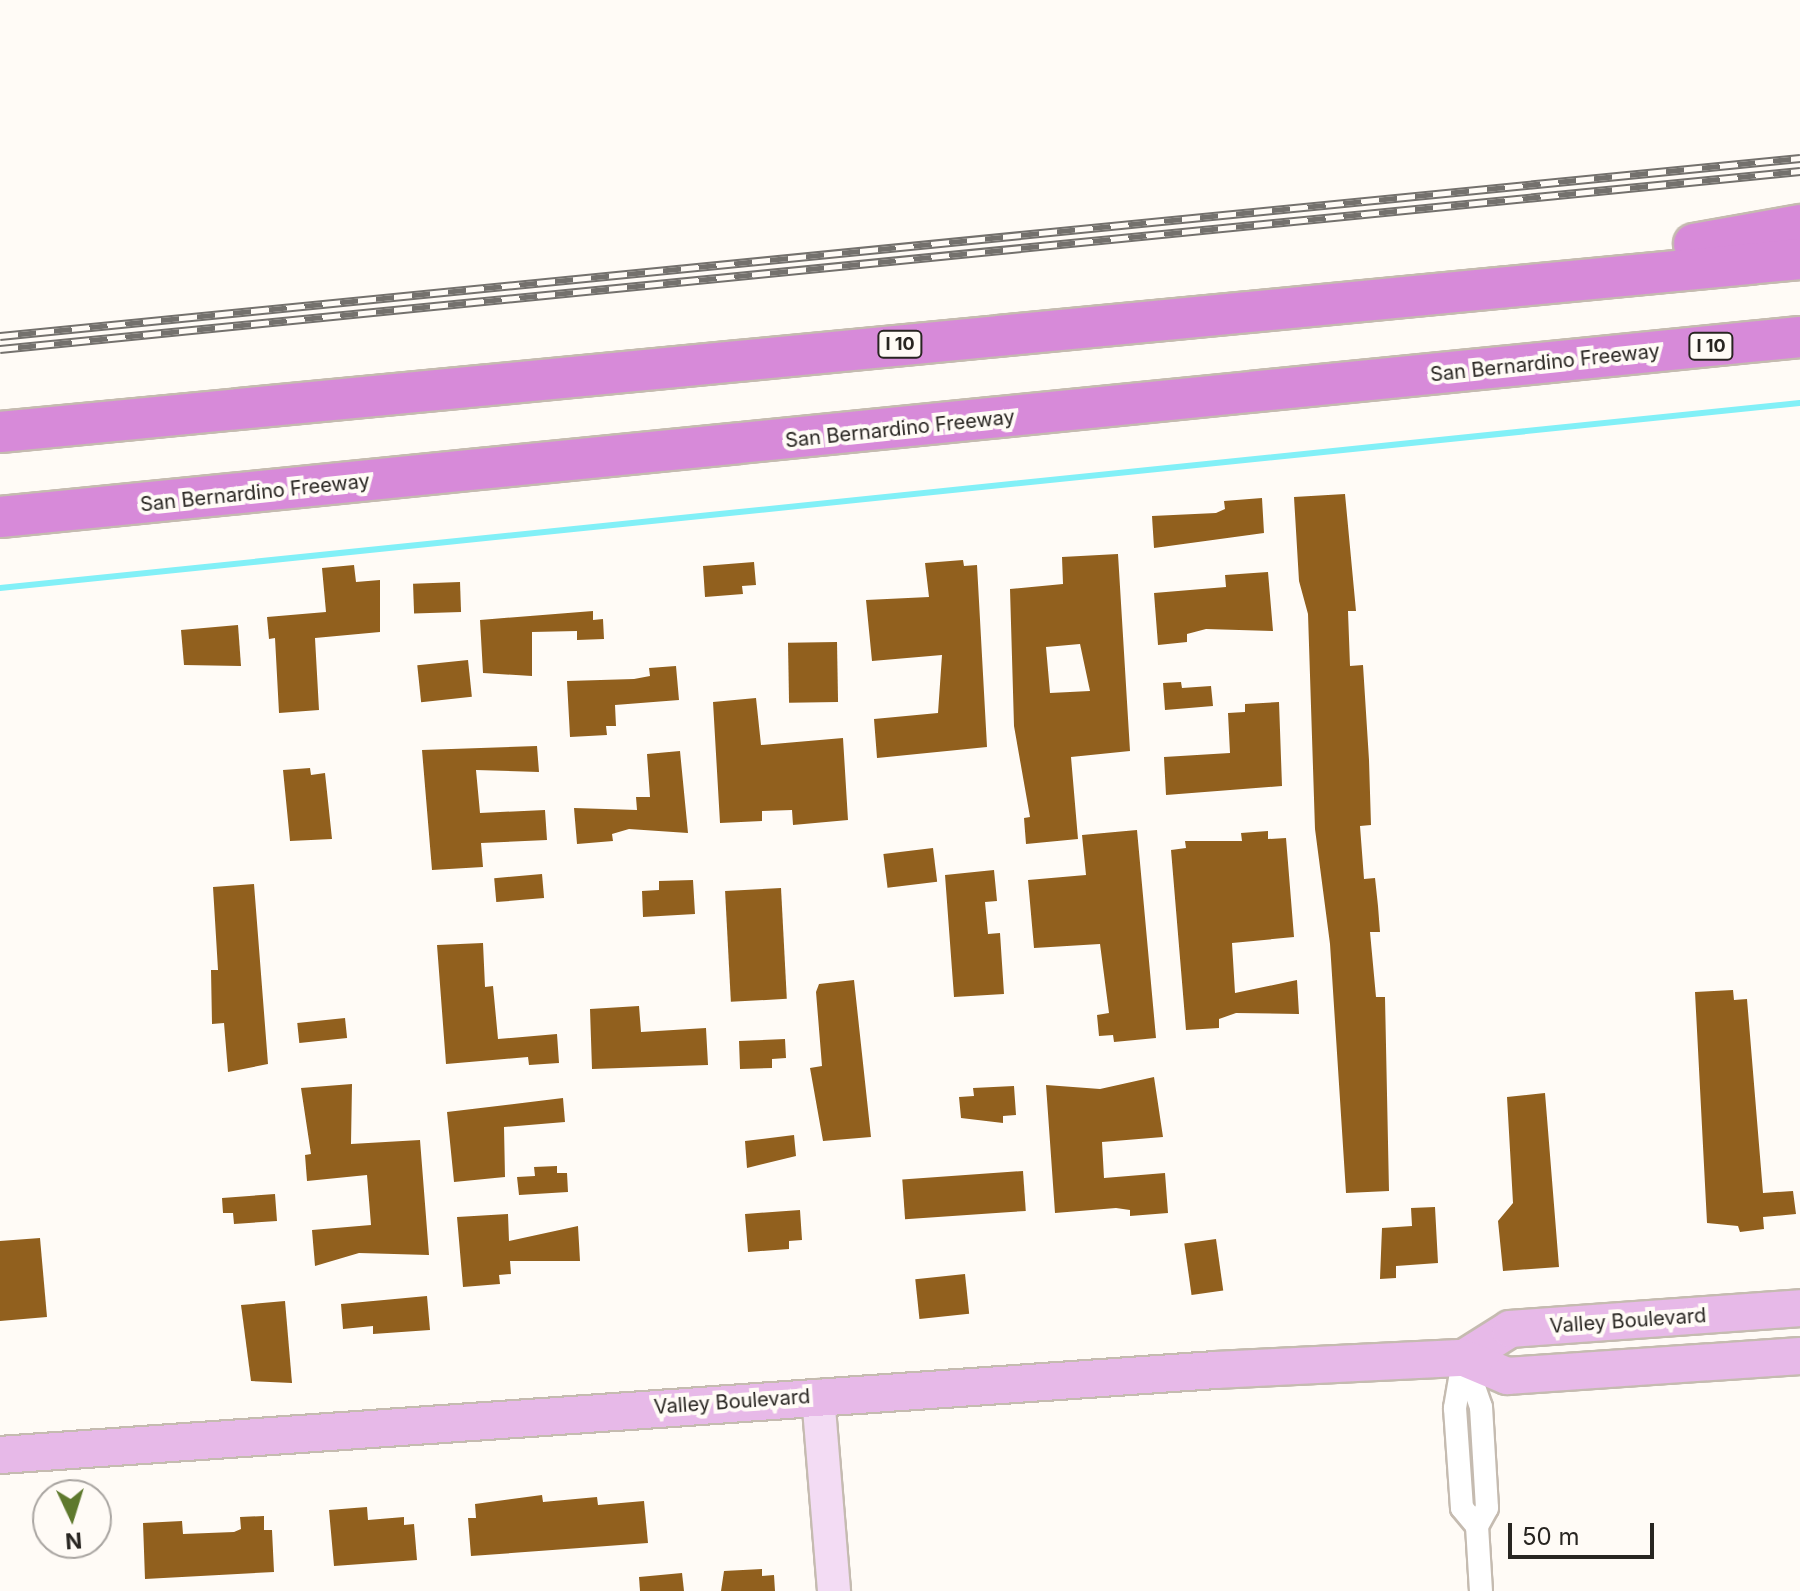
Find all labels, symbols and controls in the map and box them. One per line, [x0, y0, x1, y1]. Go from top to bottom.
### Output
road number: I 10 [876, 330, 924, 358]
road number: I 10 [1687, 332, 1735, 360]
street label: San Bernardino Freeway [1429, 339, 1661, 387]
street label: San Bernardino Freeway [784, 405, 1016, 453]
street label: San Bernardino Freeway [139, 469, 371, 517]
street label: Valley Boulevard [1549, 1304, 1707, 1338]
street label: Valley Boulevard [653, 1385, 811, 1419]
north arrow [32, 1479, 112, 1559]
scale bar [1512, 1507, 1658, 1557]
text: 50 m [1522, 1522, 1580, 1551]
text: N [64, 1527, 83, 1555]

